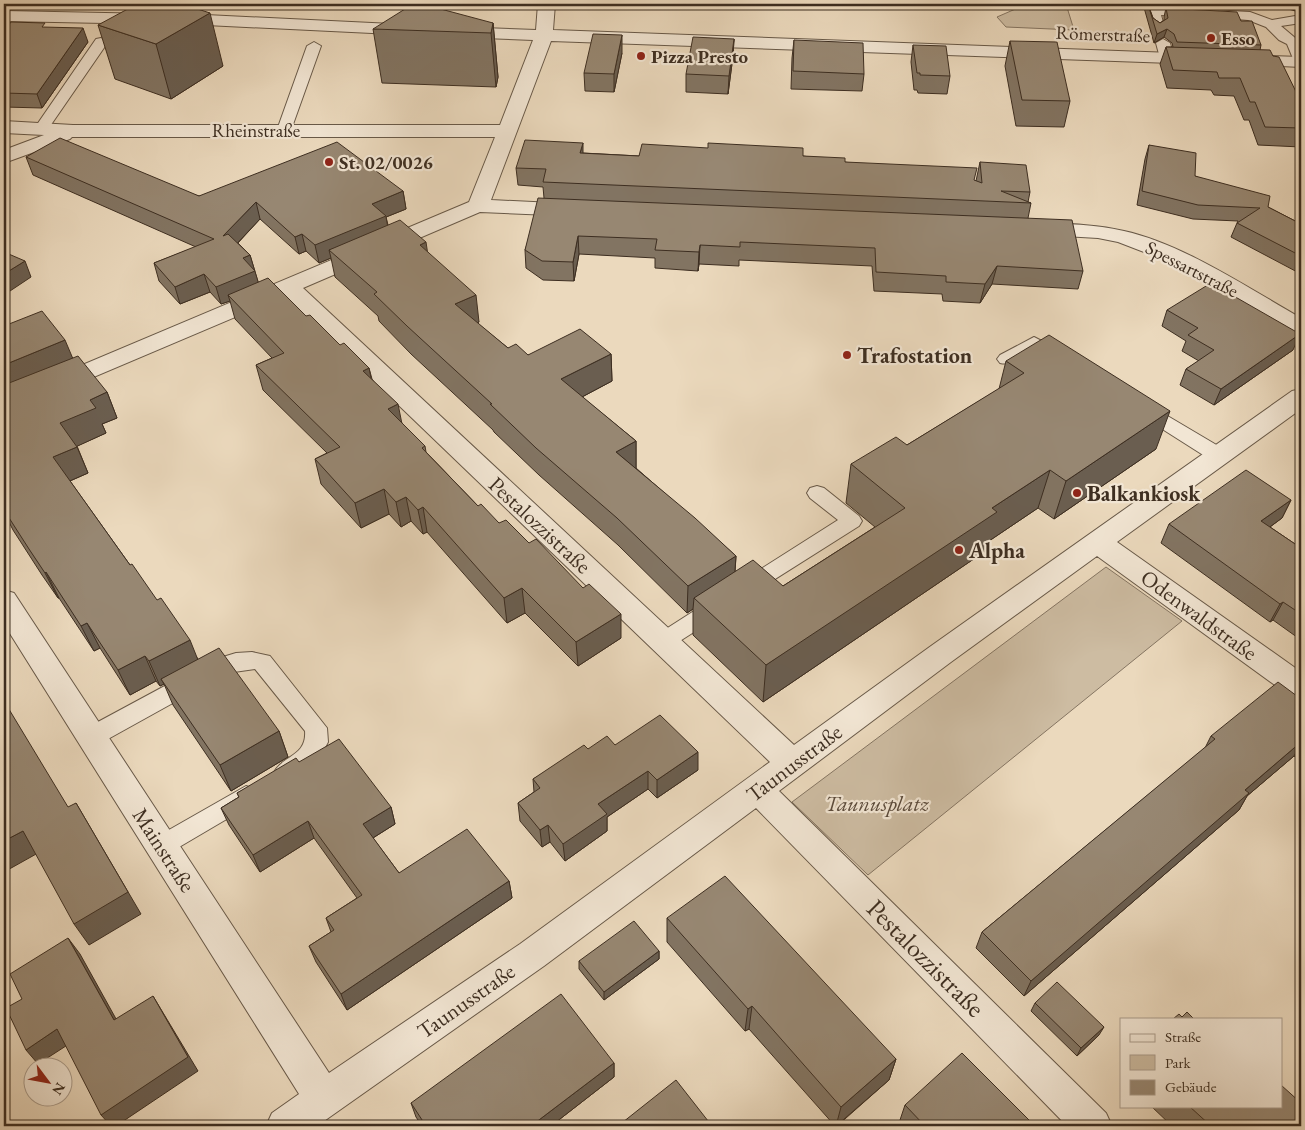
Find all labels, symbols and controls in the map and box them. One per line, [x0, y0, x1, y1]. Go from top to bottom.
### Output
street label: Römerstraße [1055, 20, 1151, 48]
place label: Esso [1221, 26, 1256, 51]
marker: Esso [1205, 32, 1217, 44]
place label: Pizza Presto [651, 44, 749, 69]
marker: Pizza Presto [635, 50, 647, 62]
street label: Rheinstraße [212, 118, 300, 143]
place label: St. 02/0026 [339, 150, 433, 175]
marker: St. 02/0026 [323, 156, 335, 168]
street label: Spessartstraße [1141, 235, 1243, 303]
place label: Trafostation [857, 341, 973, 370]
marker: Trafostation [841, 349, 853, 361]
street label: Pestalozzistraße [483, 470, 598, 580]
place label: Balkankiosk [1087, 479, 1201, 508]
marker: Balkankiosk [1071, 487, 1083, 499]
place label: Alpha [968, 536, 1025, 565]
marker: Alpha [953, 544, 965, 556]
street label: Odenwaldstraße [1135, 563, 1263, 667]
street label: Taunusstraße [740, 717, 848, 809]
park label: Taunusplatz [825, 789, 929, 818]
street label: Mainstraße [126, 802, 202, 898]
street label: Pestalozzistraße [860, 892, 992, 1024]
street label: Taunusstraße [411, 956, 521, 1045]
legend [1120, 1018, 1282, 1108]
text: Straße [1165, 1027, 1201, 1046]
text: Park [1165, 1053, 1192, 1072]
north arrow [22, 1058, 72, 1108]
text: Gebäude [1165, 1077, 1217, 1096]
text: N [48, 1079, 70, 1099]

